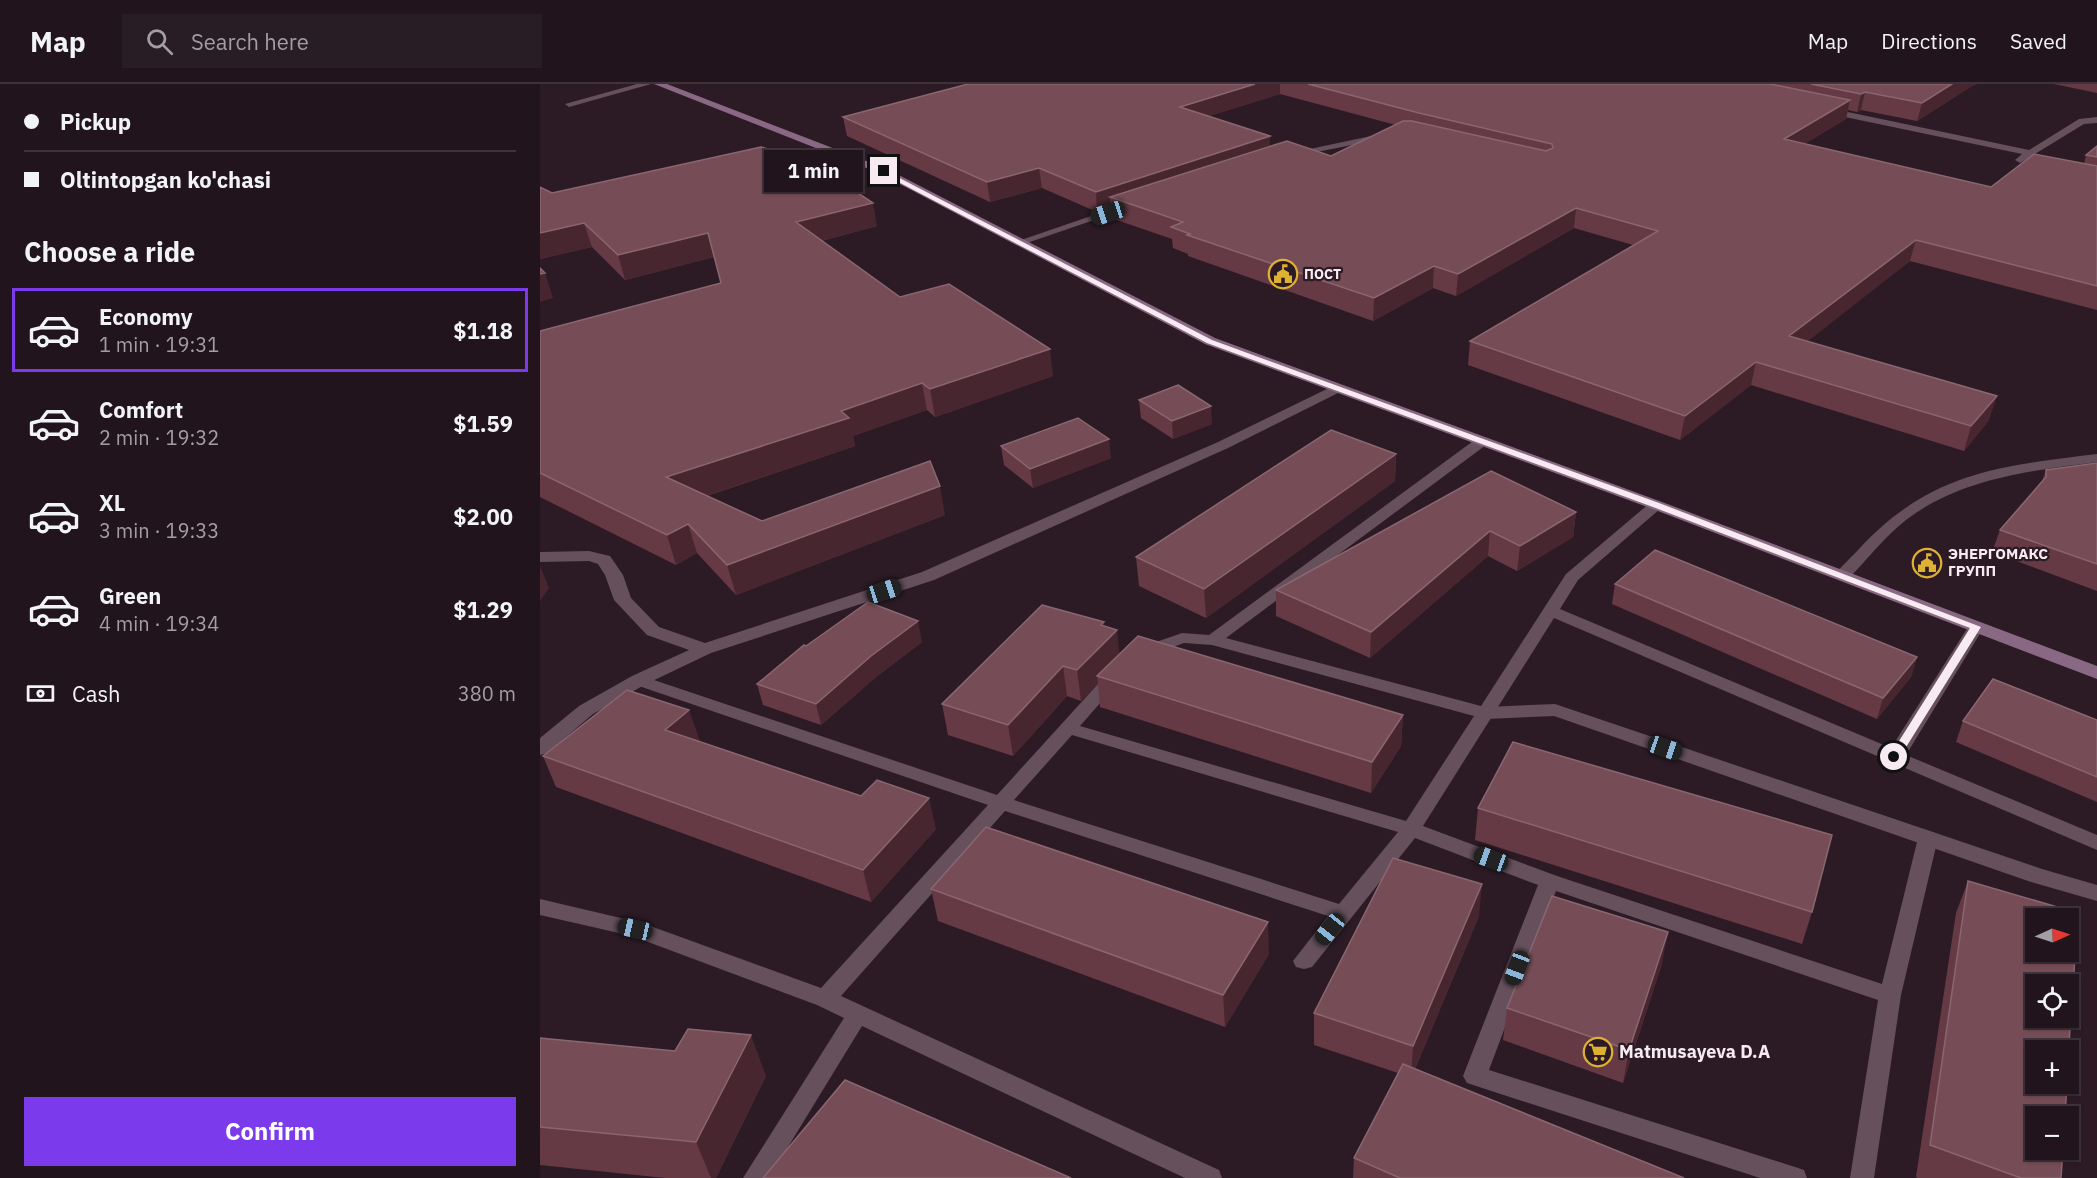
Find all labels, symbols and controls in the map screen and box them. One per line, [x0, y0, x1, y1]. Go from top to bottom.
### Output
search box [122, 14, 542, 68]
text: Map [30, 23, 86, 60]
icon: search [143, 25, 176, 58]
text: Search here [191, 27, 309, 56]
text: Map [1808, 27, 1848, 55]
text: Directions [1881, 27, 1977, 55]
text: Saved [2010, 27, 2067, 55]
text: Pickup [60, 107, 131, 136]
callout: 1 min [764, 150, 863, 192]
text: 1 min [787, 157, 840, 184]
route end [870, 157, 897, 184]
text: Oltintopgan ko'chasi [60, 165, 271, 194]
car [1088, 199, 1128, 227]
text: Choose a ride [24, 234, 195, 269]
public building icon: ПОСТ [1267, 258, 1299, 290]
place label: ПОСТ [1304, 265, 1341, 283]
text: Economy [99, 302, 193, 331]
icon: car [27, 303, 81, 357]
text: $1.18 [453, 316, 513, 345]
text: 1 min · 19:31 [99, 331, 219, 358]
text: Comfort [99, 395, 183, 424]
icon: car [27, 396, 81, 450]
text: $1.59 [453, 409, 513, 438]
text: 2 min · 19:32 [99, 424, 219, 451]
text: XL [99, 488, 125, 517]
icon: car [27, 489, 81, 543]
text: $2.00 [453, 502, 513, 531]
text: 3 min · 19:33 [99, 517, 219, 544]
place label: ЭНЕРГОМАКС ГРУПП [1948, 544, 2048, 580]
public building icon: ЭНЕРГОМАКС ГРУПП [1911, 547, 1943, 579]
car [864, 577, 904, 605]
text: Green [99, 581, 161, 610]
icon: car [27, 582, 81, 636]
text: $1.29 [453, 595, 513, 624]
text: 4 min · 19:34 [99, 610, 219, 637]
icon: cash [24, 677, 57, 710]
text: Cash [72, 679, 121, 708]
text: 380 m [458, 680, 516, 707]
car [1645, 734, 1685, 762]
route start [1880, 743, 1907, 770]
car [1471, 844, 1511, 874]
north arrow [2025, 908, 2079, 962]
map controls [2025, 908, 2079, 1160]
car [1312, 909, 1348, 949]
car [615, 916, 655, 942]
car [1502, 948, 1532, 988]
button: locate [2025, 974, 2079, 1028]
supermarket icon: Matmusayeva D.A [1582, 1036, 1614, 1068]
place label: Matmusayeva D.A [1619, 1040, 1770, 1063]
button: + [2025, 1040, 2079, 1094]
button: Confirm [24, 1097, 516, 1166]
button: − [2025, 1106, 2079, 1160]

